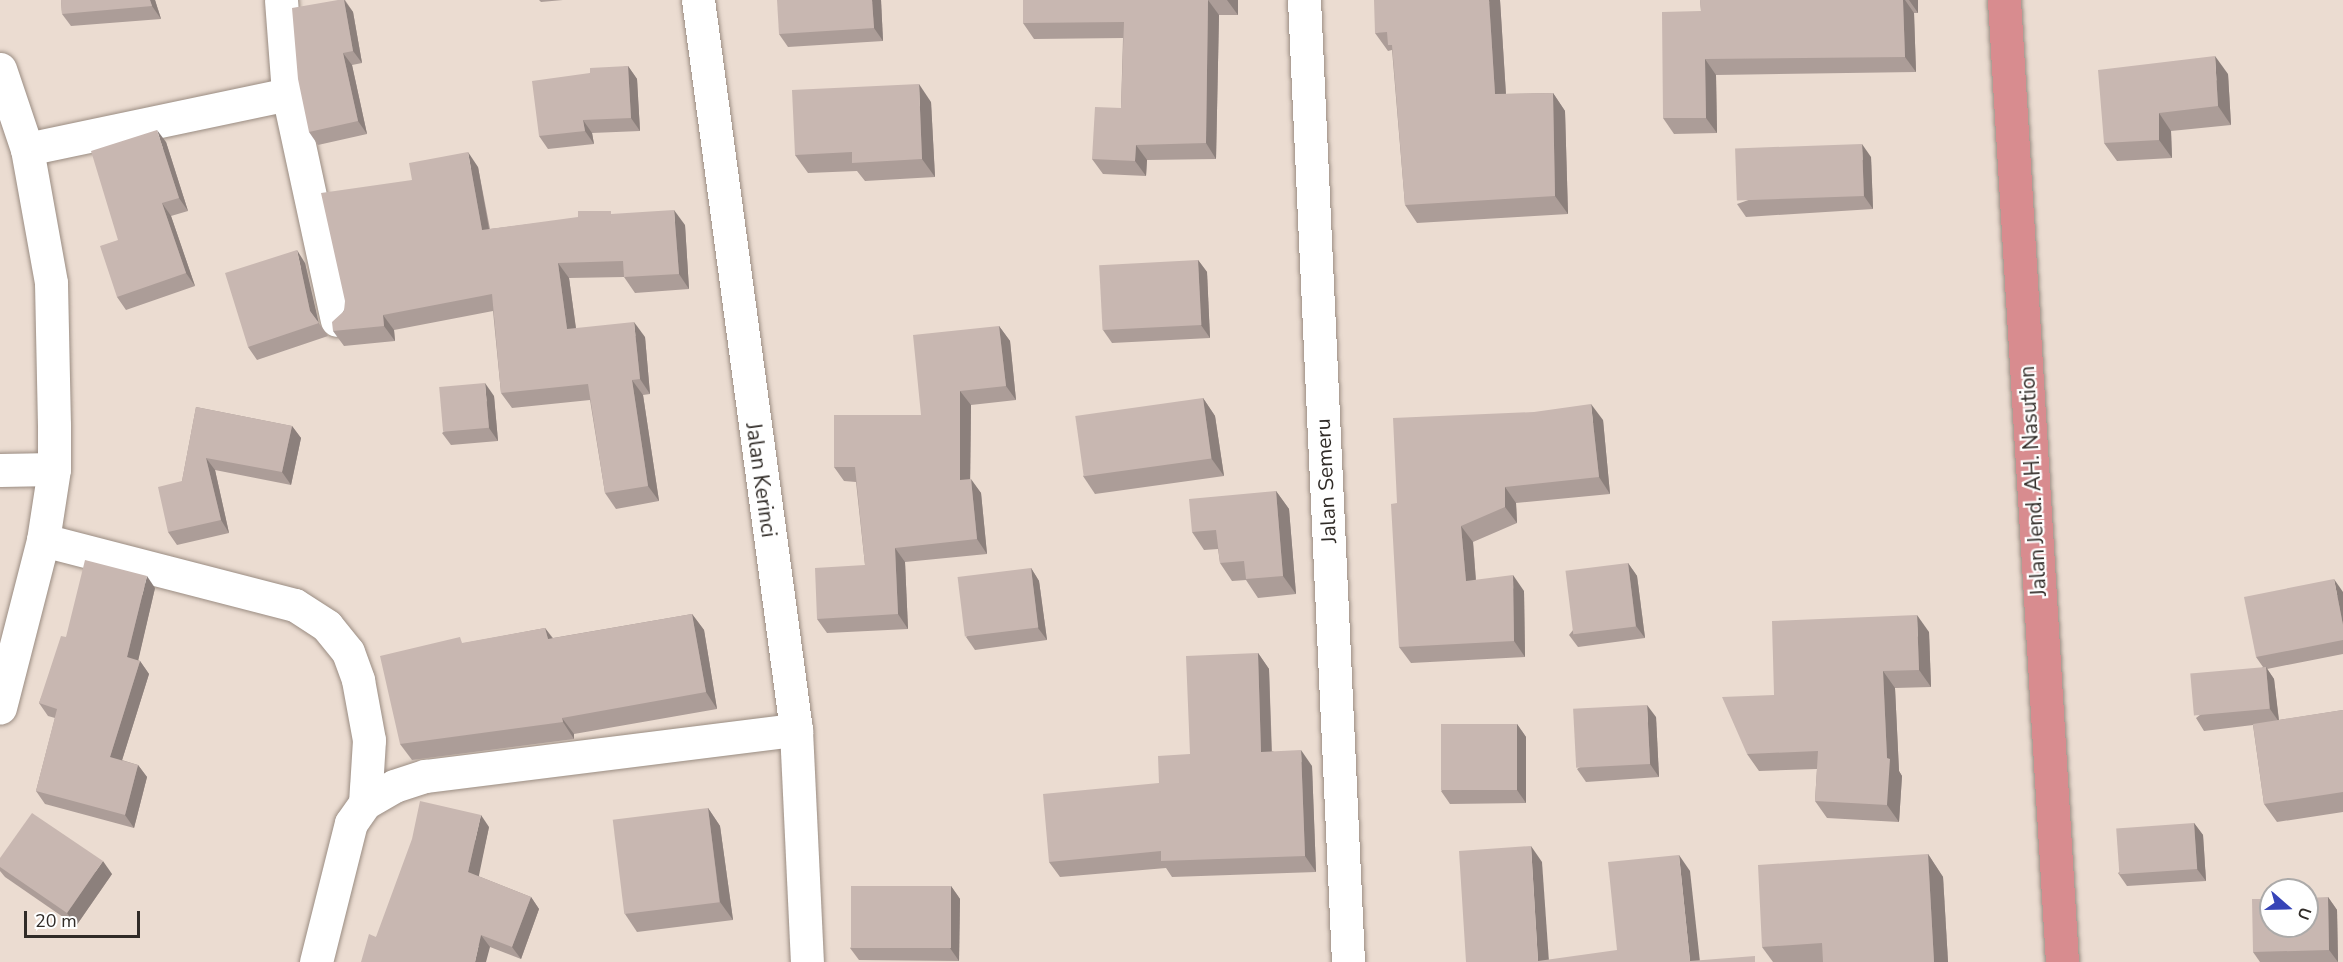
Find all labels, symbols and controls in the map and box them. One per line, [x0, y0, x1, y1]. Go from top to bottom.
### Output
street label: Jalan Jend. AH. Nasution [2014, 365, 2052, 597]
street label: Jalan Semeru [1310, 418, 1342, 544]
street label: Jalan Kerinci [740, 421, 782, 539]
north arrow [2259, 878, 2319, 938]
scale bar [27, 899, 142, 937]
text: U [2292, 904, 2316, 923]
text: 20 m [35, 909, 77, 933]

